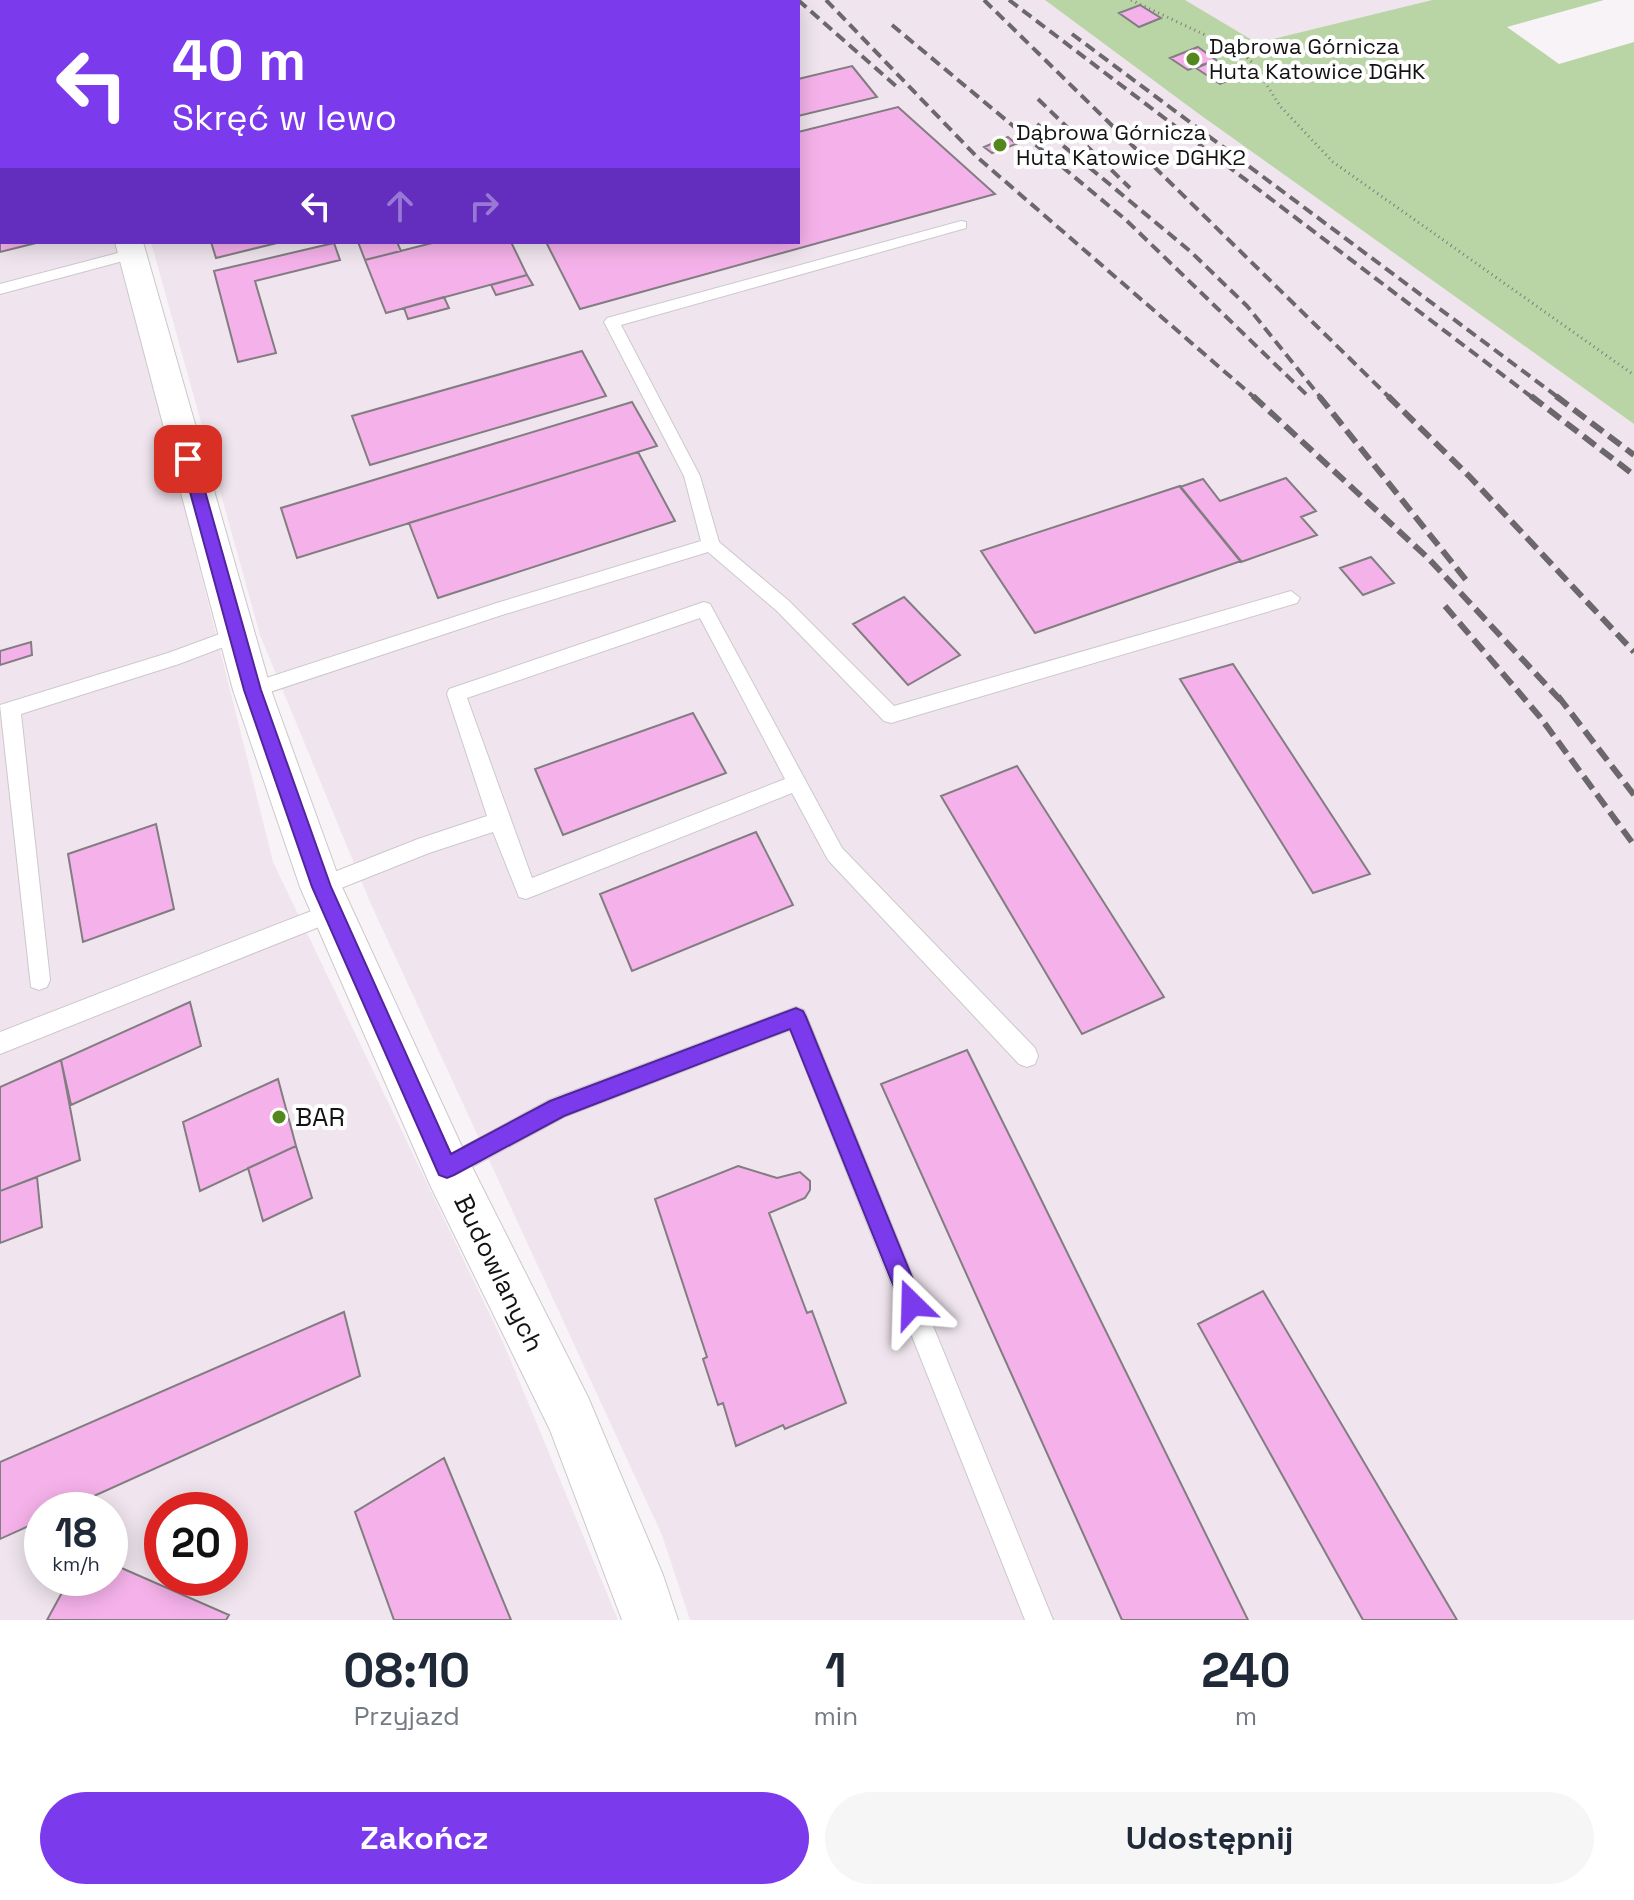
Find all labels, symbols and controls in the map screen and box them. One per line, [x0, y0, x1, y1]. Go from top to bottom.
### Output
text: 40 m [172, 25, 306, 96]
icon: left [40, 32, 144, 136]
place label: Dąbrowa Górnicza Huta Katowice DGHK [1209, 32, 1426, 85]
marker: Dąbrowa Górnicza Huta Katowice DGHK [1184, 50, 1202, 68]
text: Skręć w lewo [172, 95, 397, 141]
place label: Dąbrowa Górnicza Huta Katowice DGHK2 [1016, 118, 1246, 171]
marker: Dąbrowa Górnicza Huta Katowice DGHK2 [991, 136, 1009, 154]
icon: left [294, 184, 338, 228]
icon: ahead [378, 184, 422, 228]
icon: right [462, 184, 506, 228]
pin [154, 425, 222, 493]
icon: arrive [166, 437, 210, 481]
place label: BAR [295, 1100, 345, 1134]
marker: BAR [270, 1108, 288, 1126]
street label: Budowlanych [446, 1189, 552, 1357]
position arrow [870, 1262, 954, 1346]
speed limit sign: 20 [144, 1492, 248, 1596]
text: 18 [55, 1508, 97, 1559]
text: km/h [52, 1551, 100, 1577]
text: 08:10 [343, 1640, 470, 1701]
text: 1 [825, 1640, 847, 1701]
text: 240 [1201, 1640, 1291, 1701]
text: Przyjazd [354, 1699, 460, 1733]
text: min [813, 1699, 858, 1733]
text: m [1235, 1699, 1257, 1733]
button: Zakończ [40, 1792, 809, 1884]
button: Udostępnij [825, 1792, 1594, 1884]

